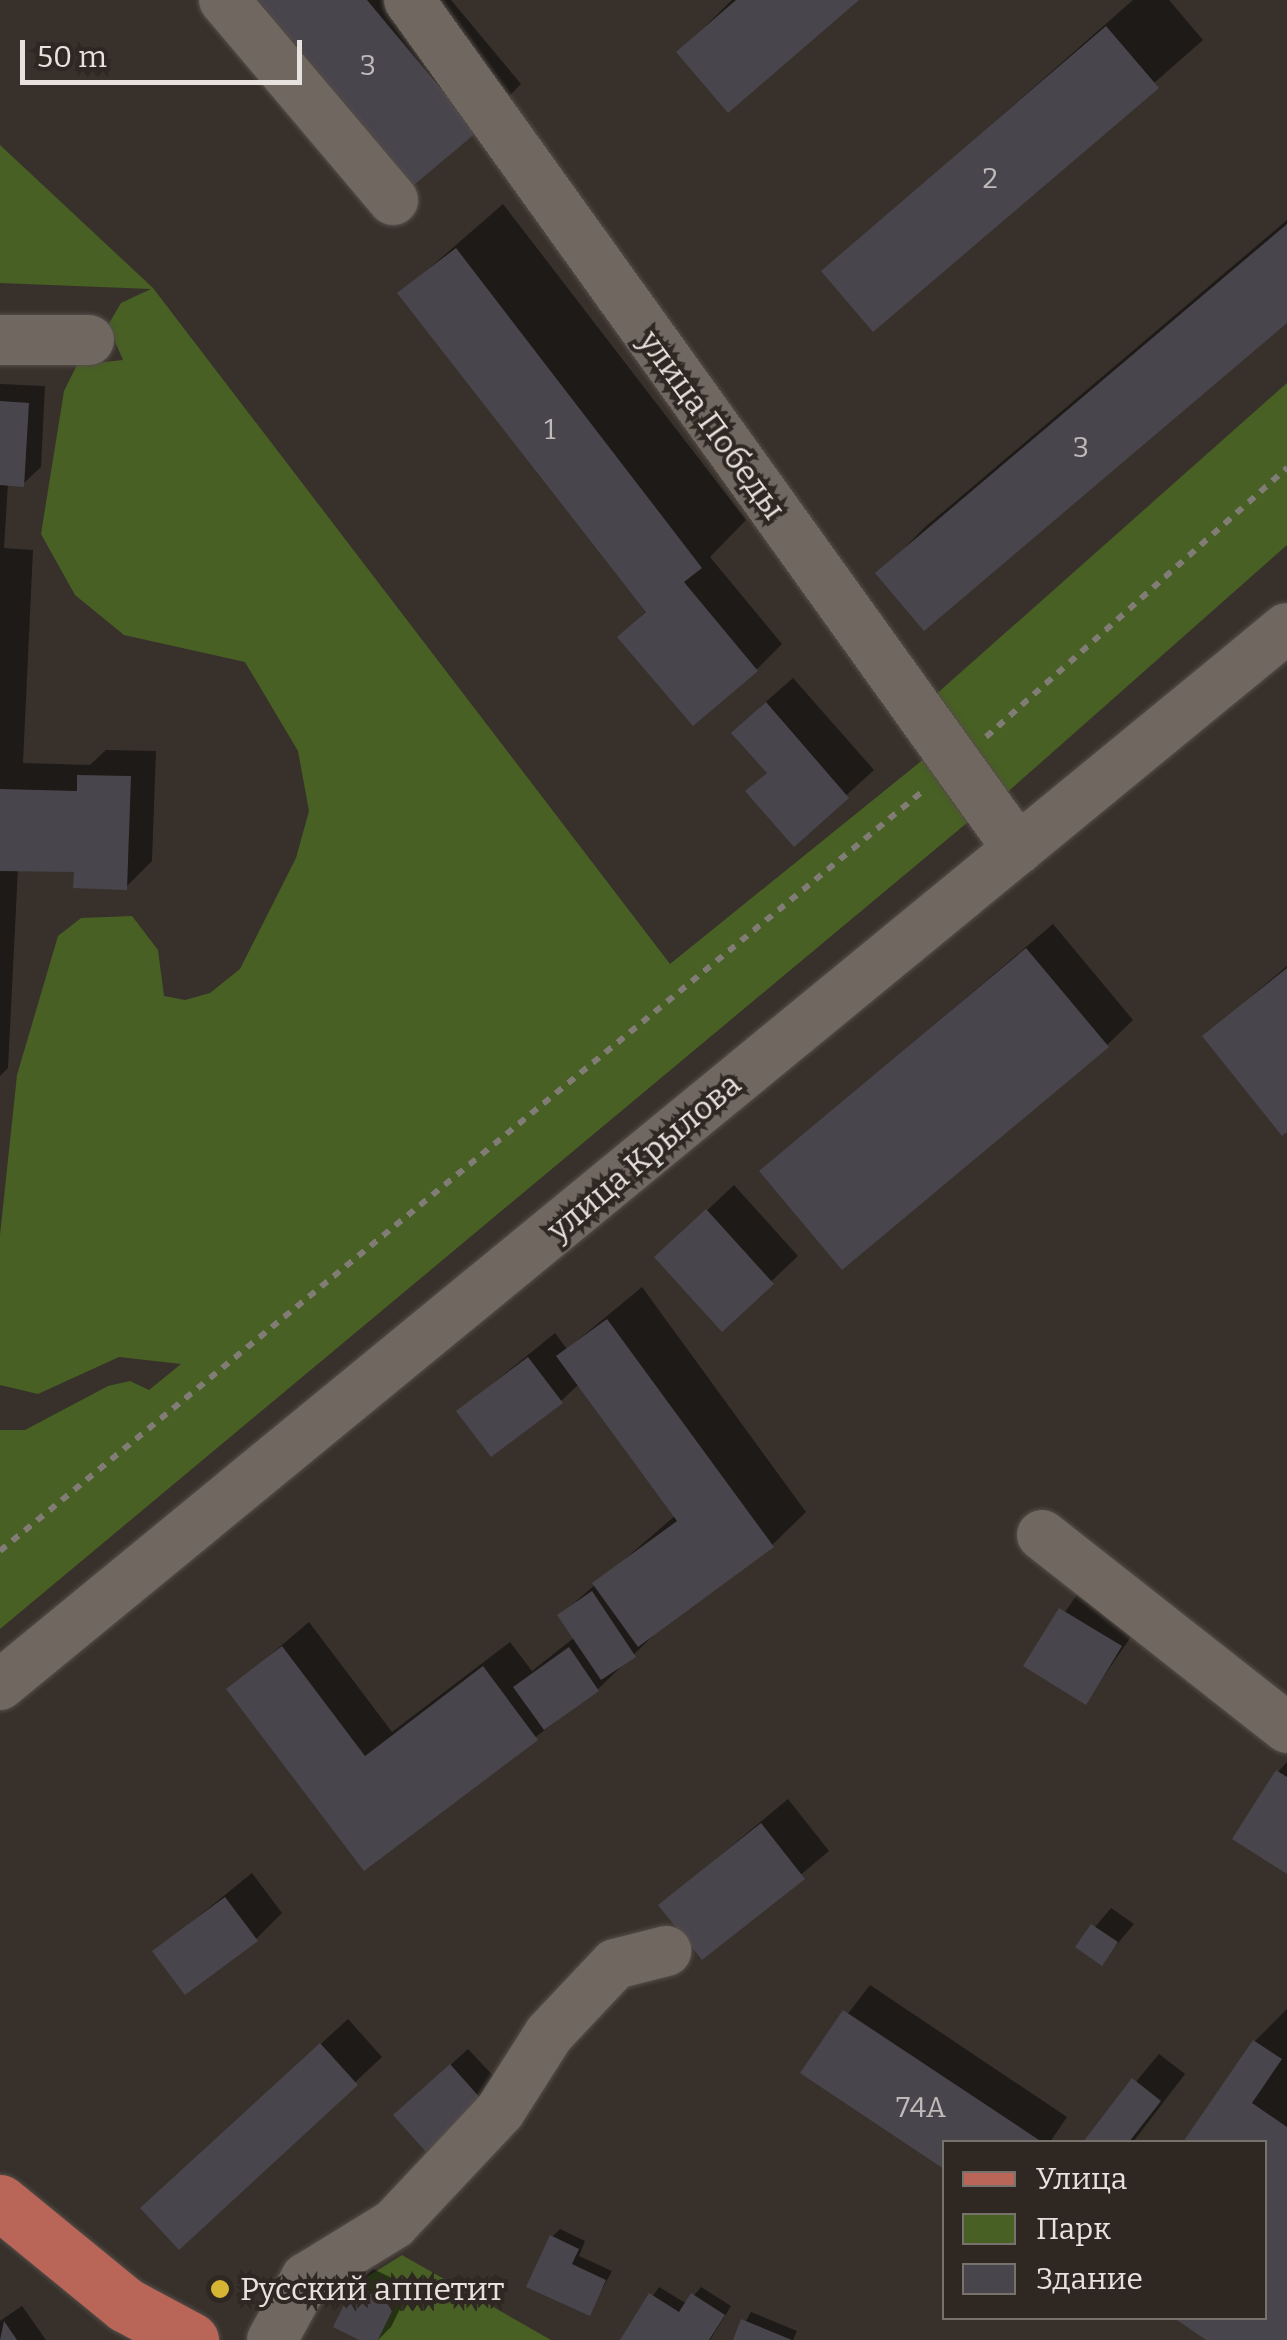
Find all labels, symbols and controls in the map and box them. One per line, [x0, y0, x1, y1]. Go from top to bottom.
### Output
scale bar [25, 20, 308, 82]
text: 50 m [37, 39, 107, 75]
house number: 3 [360, 49, 376, 83]
house number: 2 [982, 162, 998, 196]
street label: улица Победы [631, 323, 793, 527]
house number: 1 [544, 413, 556, 447]
house number: 3 [1073, 431, 1089, 465]
street label: улица Крылова [540, 1065, 748, 1249]
house number: 74А [896, 2091, 946, 2125]
legend [942, 2140, 1267, 2320]
text: Улица [1036, 2161, 1127, 2197]
text: Парк [1036, 2211, 1111, 2247]
text: Здание [1036, 2261, 1143, 2297]
place label: Русский аппетит [240, 2270, 504, 2308]
marker: Русский аппетит [209, 2278, 231, 2300]

